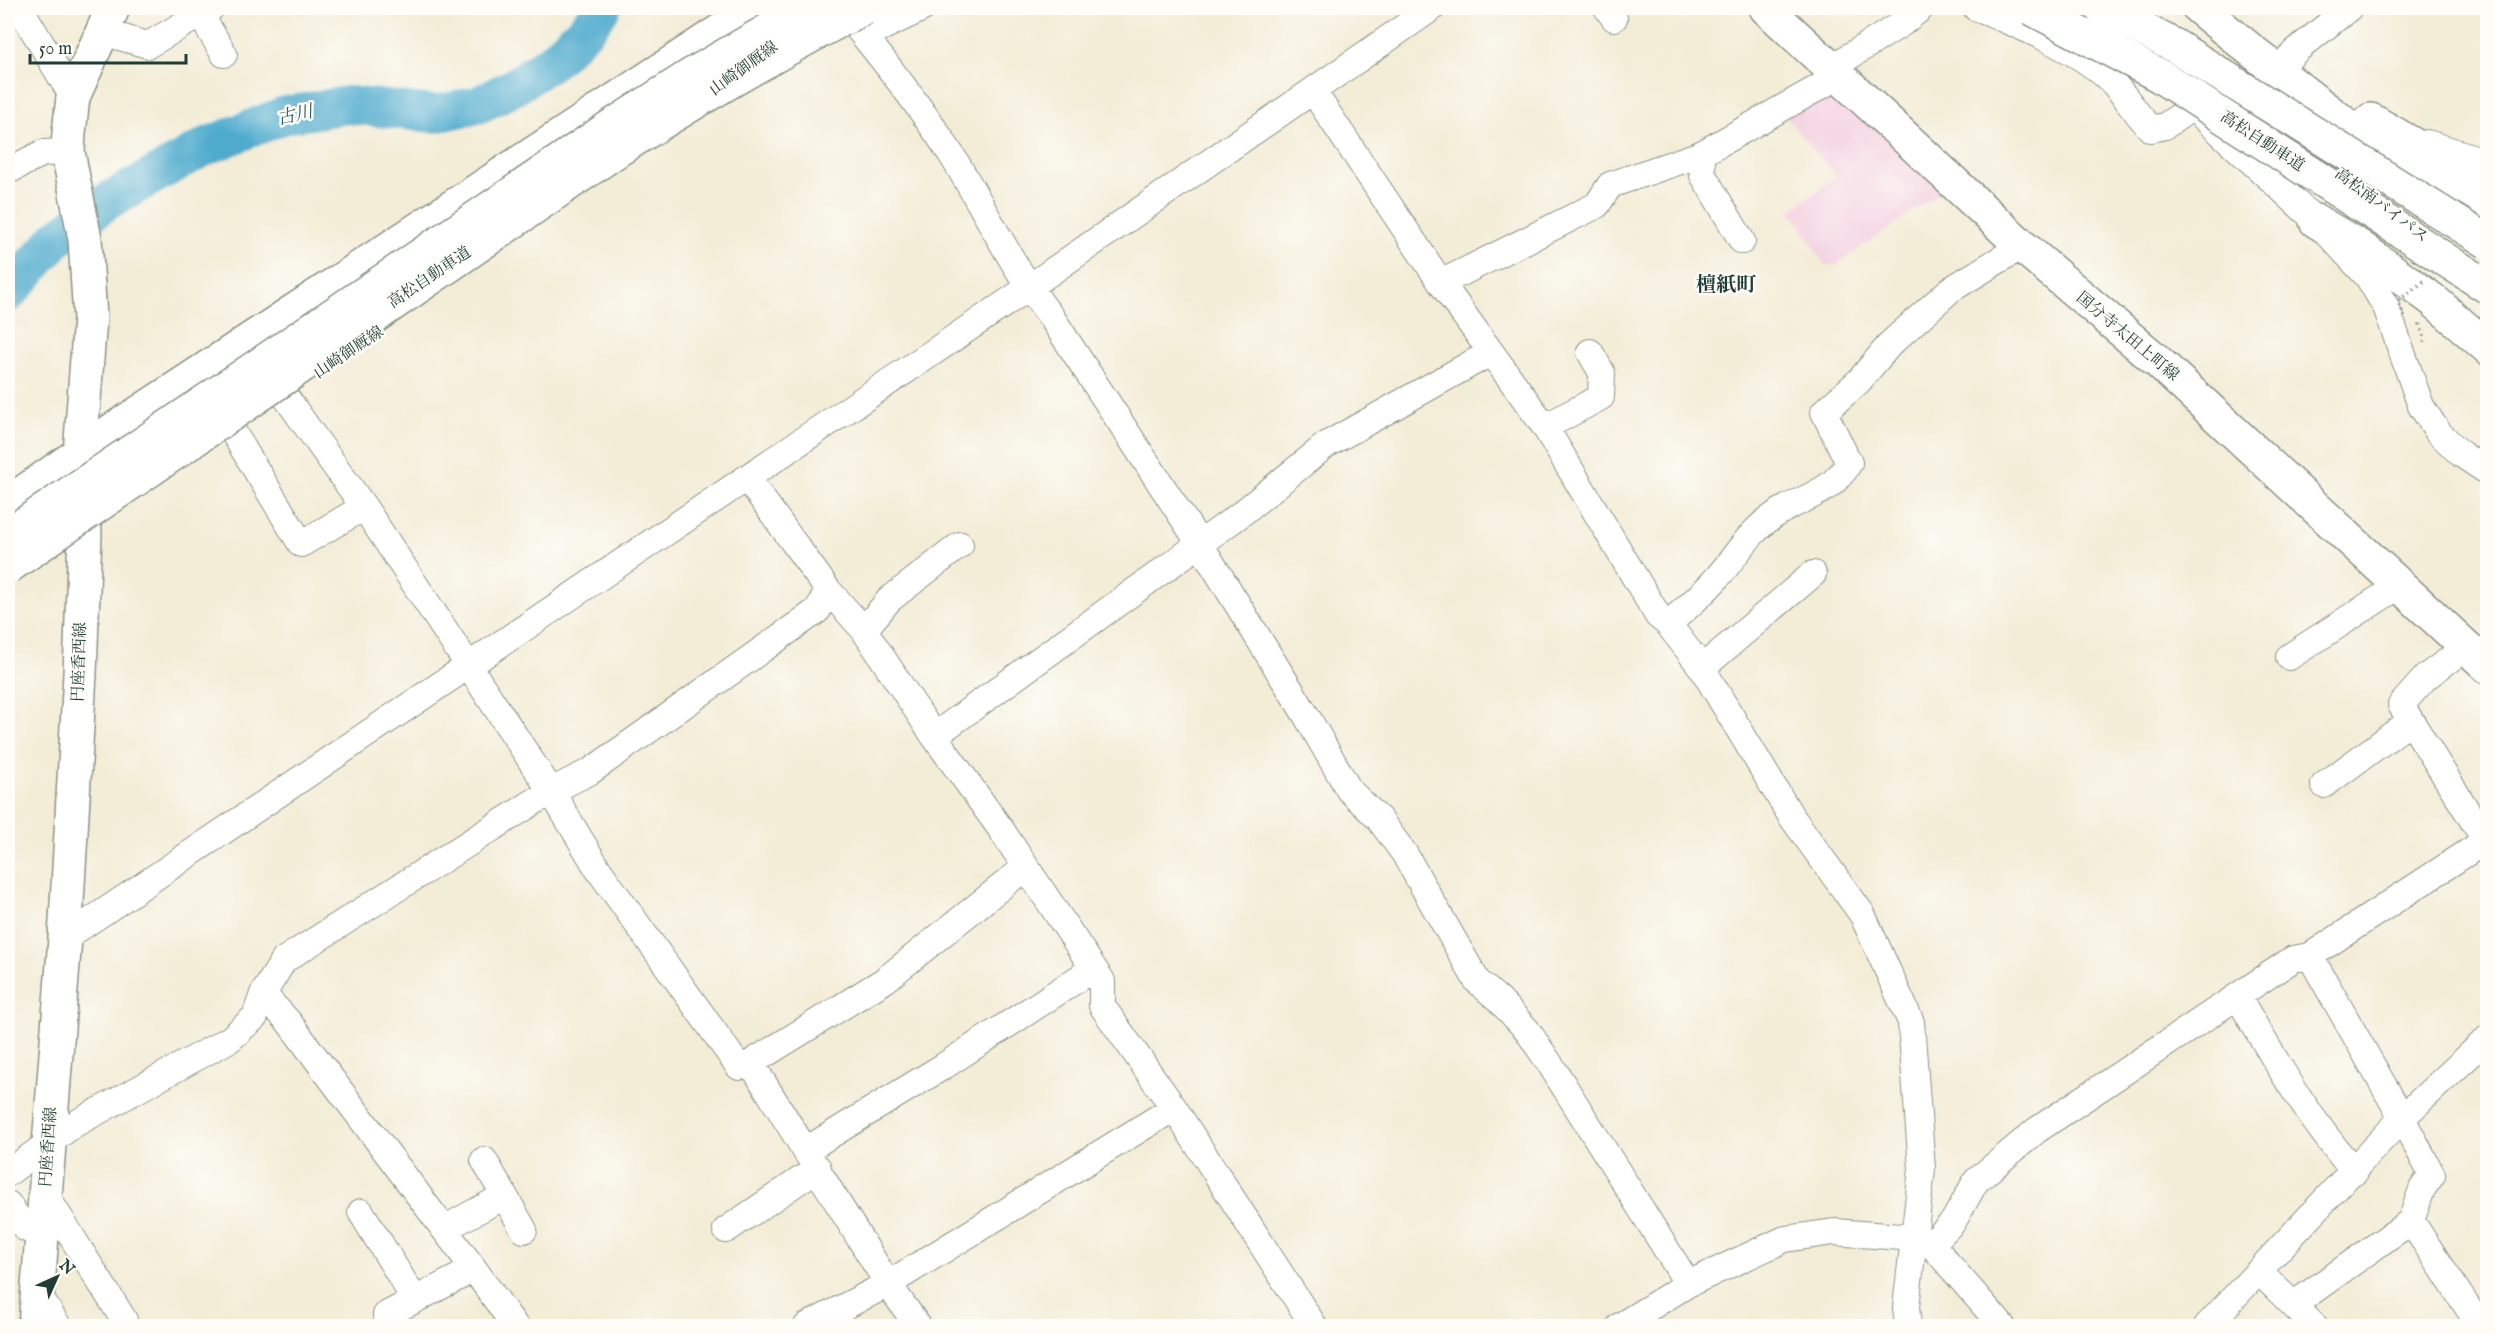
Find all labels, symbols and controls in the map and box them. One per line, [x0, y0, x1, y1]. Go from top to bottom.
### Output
scale bar [30, 27, 186, 65]
street label: 山崎御厩線 [706, 37, 782, 101]
text: 50 m [39, 38, 72, 61]
water label: 古川 [275, 100, 317, 131]
street label: 高松自動車道 [2216, 107, 2308, 177]
street label: 高松南バイパス [2330, 164, 2432, 248]
street label: 高松自動車道 [385, 243, 475, 313]
district label: 檀紙町 [1696, 273, 1757, 298]
street label: 国分寺太田上町線 [2072, 288, 2182, 386]
street label: 山崎御厩線 [310, 322, 388, 384]
street label: 円座香西線 [69, 622, 91, 702]
street label: 円座香西線 [36, 1106, 62, 1188]
north arrow [27, 1247, 87, 1307]
text: N [54, 1255, 78, 1280]

